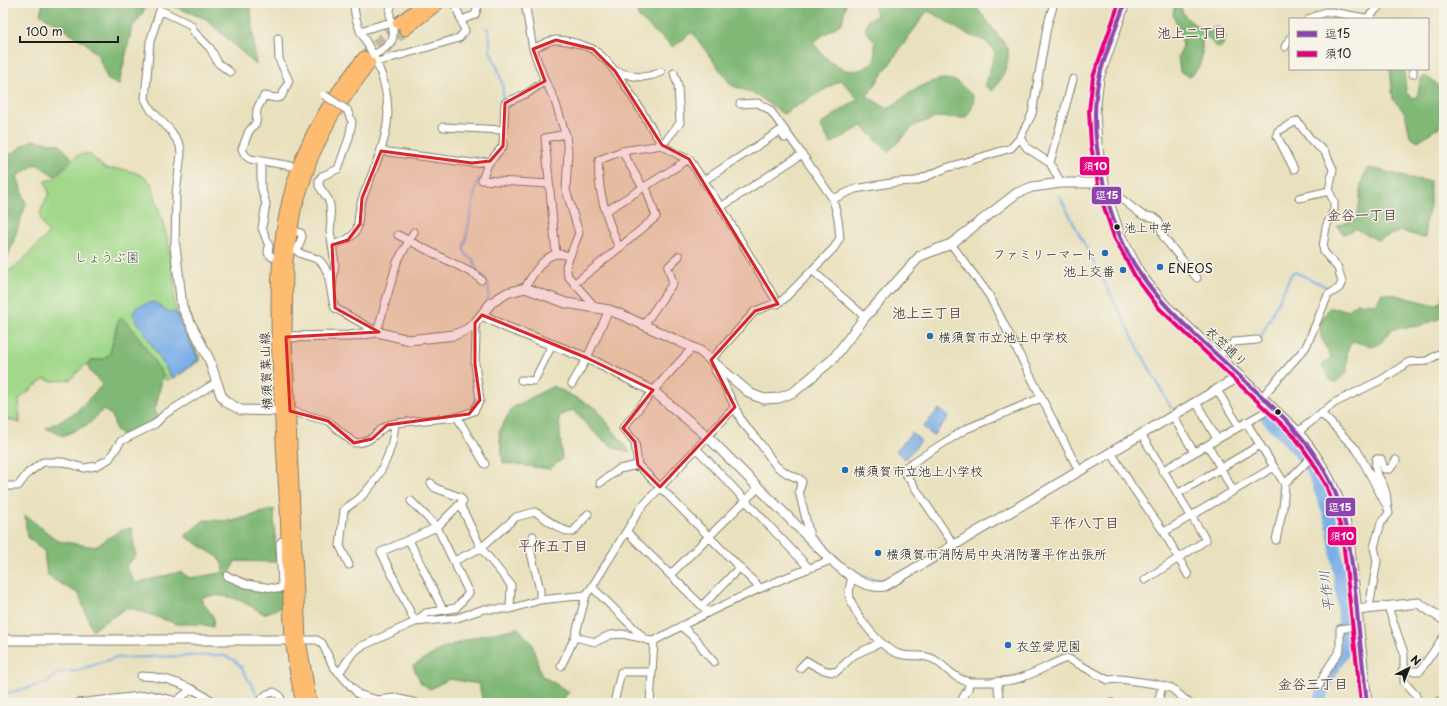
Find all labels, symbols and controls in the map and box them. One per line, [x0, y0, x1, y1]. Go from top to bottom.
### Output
scale bar [20, 18, 118, 44]
legend [1289, 18, 1429, 70]
text: 100 m [26, 22, 63, 40]
district label: 池上二丁目 [1157, 22, 1227, 43]
text: 逗15 [1325, 24, 1350, 42]
text: 須10 [1325, 44, 1351, 62]
line badge: 須10 [1079, 156, 1110, 176]
text: 須10 [1083, 157, 1107, 174]
line badge: 逗15 [1091, 186, 1122, 205]
text: 逗15 [1095, 186, 1119, 203]
district label: 金谷一丁目 [1327, 204, 1397, 225]
place label: 池上中学 [1124, 218, 1172, 236]
marker: 池上中学 [1112, 222, 1122, 232]
place label: ファミリーマート [993, 244, 1097, 263]
park label: しょうぶ園 [75, 247, 139, 266]
marker: ファミリーマート [1100, 248, 1110, 258]
place label: ENEOS [1168, 258, 1213, 277]
place label: 池上交番 [1063, 261, 1115, 280]
marker: ENEOS [1155, 262, 1165, 272]
marker: 池上交番 [1118, 265, 1128, 275]
district label: 池上三丁目 [892, 302, 962, 323]
street label: 衣笠通り [1202, 321, 1252, 371]
place label: 横須賀市立池上中学校 [938, 327, 1068, 346]
street label: 横須賀葉山線 [254, 331, 276, 410]
marker: 横須賀市立池上中学校 [925, 331, 935, 341]
unlabelled marker [1273, 407, 1283, 417]
place label: 横須賀市立池上小学校 [853, 461, 983, 480]
marker: 横須賀市立池上小学校 [840, 465, 850, 475]
line badge: 逗15 [1325, 497, 1356, 517]
text: 逗15 [1328, 498, 1352, 515]
district label: 平作八丁目 [1049, 512, 1119, 533]
line badge: 須10 [1327, 526, 1357, 546]
text: 須10 [1330, 527, 1354, 544]
district label: 平作五丁目 [518, 535, 588, 556]
place label: 横須賀市消防局中央消防署平作出張所 [886, 544, 1107, 563]
marker: 横須賀市消防局中央消防署平作出張所 [873, 548, 883, 558]
water label: 平作川 [1313, 569, 1339, 613]
place label: 衣笠愛児園 [1016, 636, 1081, 655]
marker: 衣笠愛児園 [1003, 640, 1013, 650]
north arrow [1389, 648, 1429, 688]
text: N [1407, 651, 1425, 670]
district label: 金谷三丁目 [1278, 673, 1348, 694]

